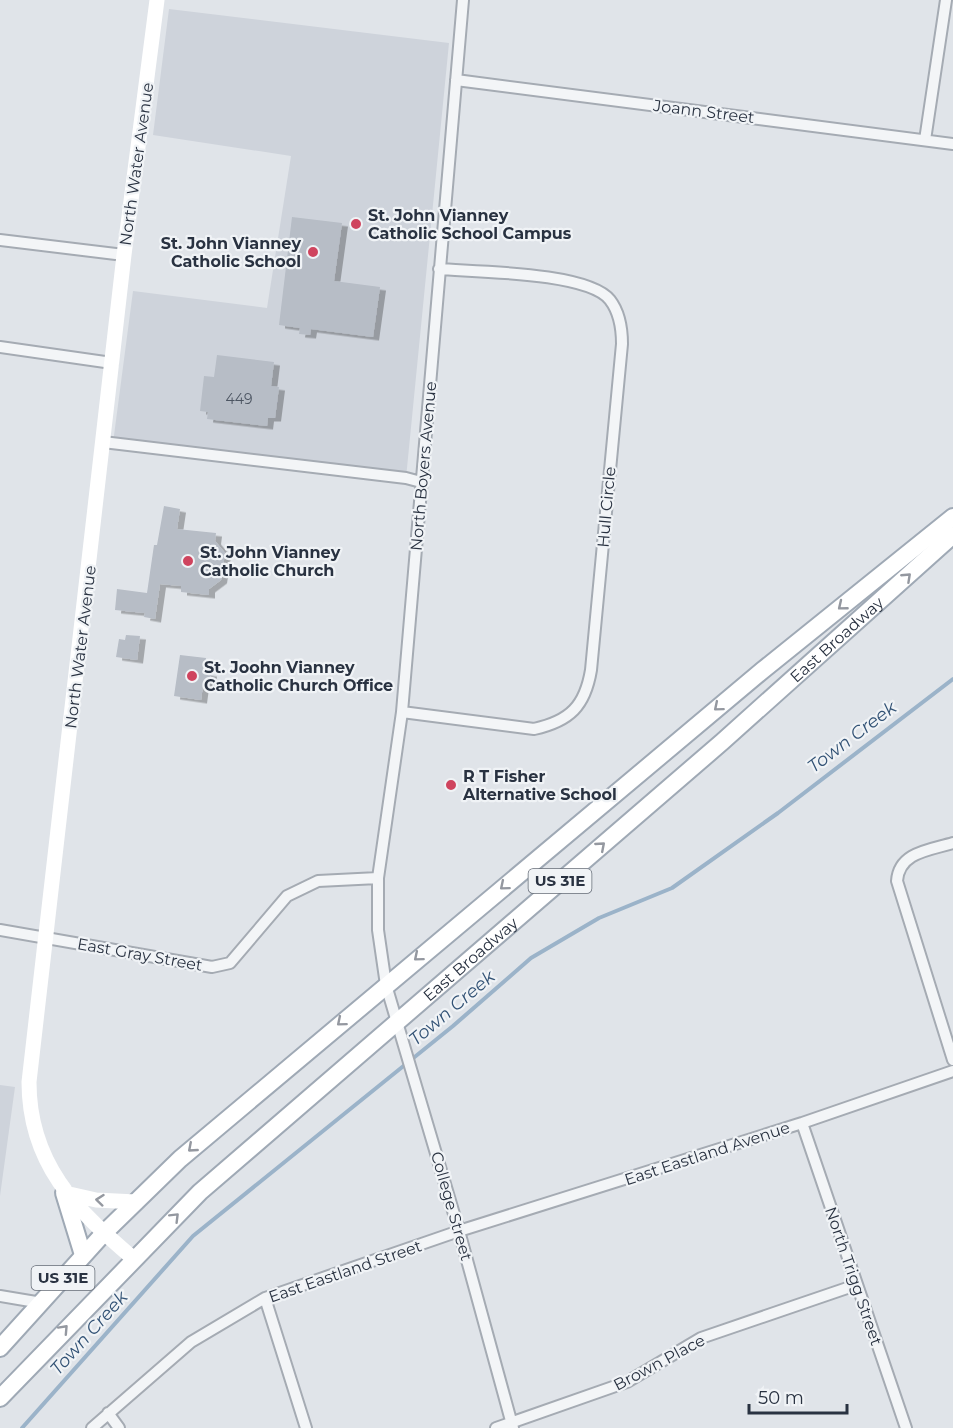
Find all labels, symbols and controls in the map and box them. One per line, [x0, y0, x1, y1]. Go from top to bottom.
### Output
street label: North Water Avenue [116, 81, 157, 247]
street label: Joann Street [651, 96, 756, 127]
place label: St. John Vianney Catholic School Campus [368, 206, 572, 243]
marker: St. John Vianney Catholic School Campus [349, 217, 363, 231]
place label: St. John Vianney Catholic School [161, 234, 301, 271]
marker: St. John Vianney Catholic School [306, 245, 320, 259]
street label: North Boyers Avenue [407, 381, 440, 552]
house number: 449 [226, 390, 252, 408]
street label: Hull Circle [593, 466, 620, 548]
place label: St. John Vianney Catholic Church [200, 543, 341, 580]
marker: St. John Vianney Catholic Church [181, 554, 195, 568]
street label: North Water Avenue [61, 564, 100, 730]
one-way arrow [900, 573, 911, 584]
street label: East Broadway [786, 593, 888, 687]
one-way arrow [838, 599, 849, 610]
place label: St. Joohn Vianney Catholic Church Office [204, 658, 393, 695]
marker: St. Joohn Vianney Catholic Church Office [185, 669, 199, 683]
water label: Town Creek [803, 696, 902, 778]
one-way arrow [714, 700, 725, 711]
place label: R T Fisher Alternative School [462, 767, 617, 804]
marker: R T Fisher Alternative School [444, 778, 458, 792]
one-way arrow [594, 842, 605, 853]
road number: US 31E [528, 869, 592, 893]
one-way arrow [500, 879, 511, 890]
street label: East Broadway [419, 913, 522, 1005]
street label: East Gray Street [76, 934, 205, 975]
one-way arrow [414, 950, 425, 961]
water label: Town Creek [405, 965, 500, 1050]
one-way arrow [337, 1015, 348, 1026]
street label: East Eastland Avenue [622, 1118, 792, 1189]
one-way arrow [188, 1141, 199, 1152]
street label: College Street [427, 1149, 476, 1263]
one-way arrow [95, 1194, 104, 1207]
street label: North Trigg Street [821, 1204, 886, 1348]
one-way arrow [167, 1214, 178, 1225]
street label: East Eastland Street [266, 1236, 425, 1307]
road number: US 31E [32, 1266, 94, 1290]
water label: Town Creek [46, 1285, 133, 1380]
one-way arrow [57, 1325, 68, 1336]
street label: Brown Place [610, 1330, 708, 1395]
scale bar [749, 1377, 846, 1415]
text: 50 m [758, 1387, 804, 1409]

